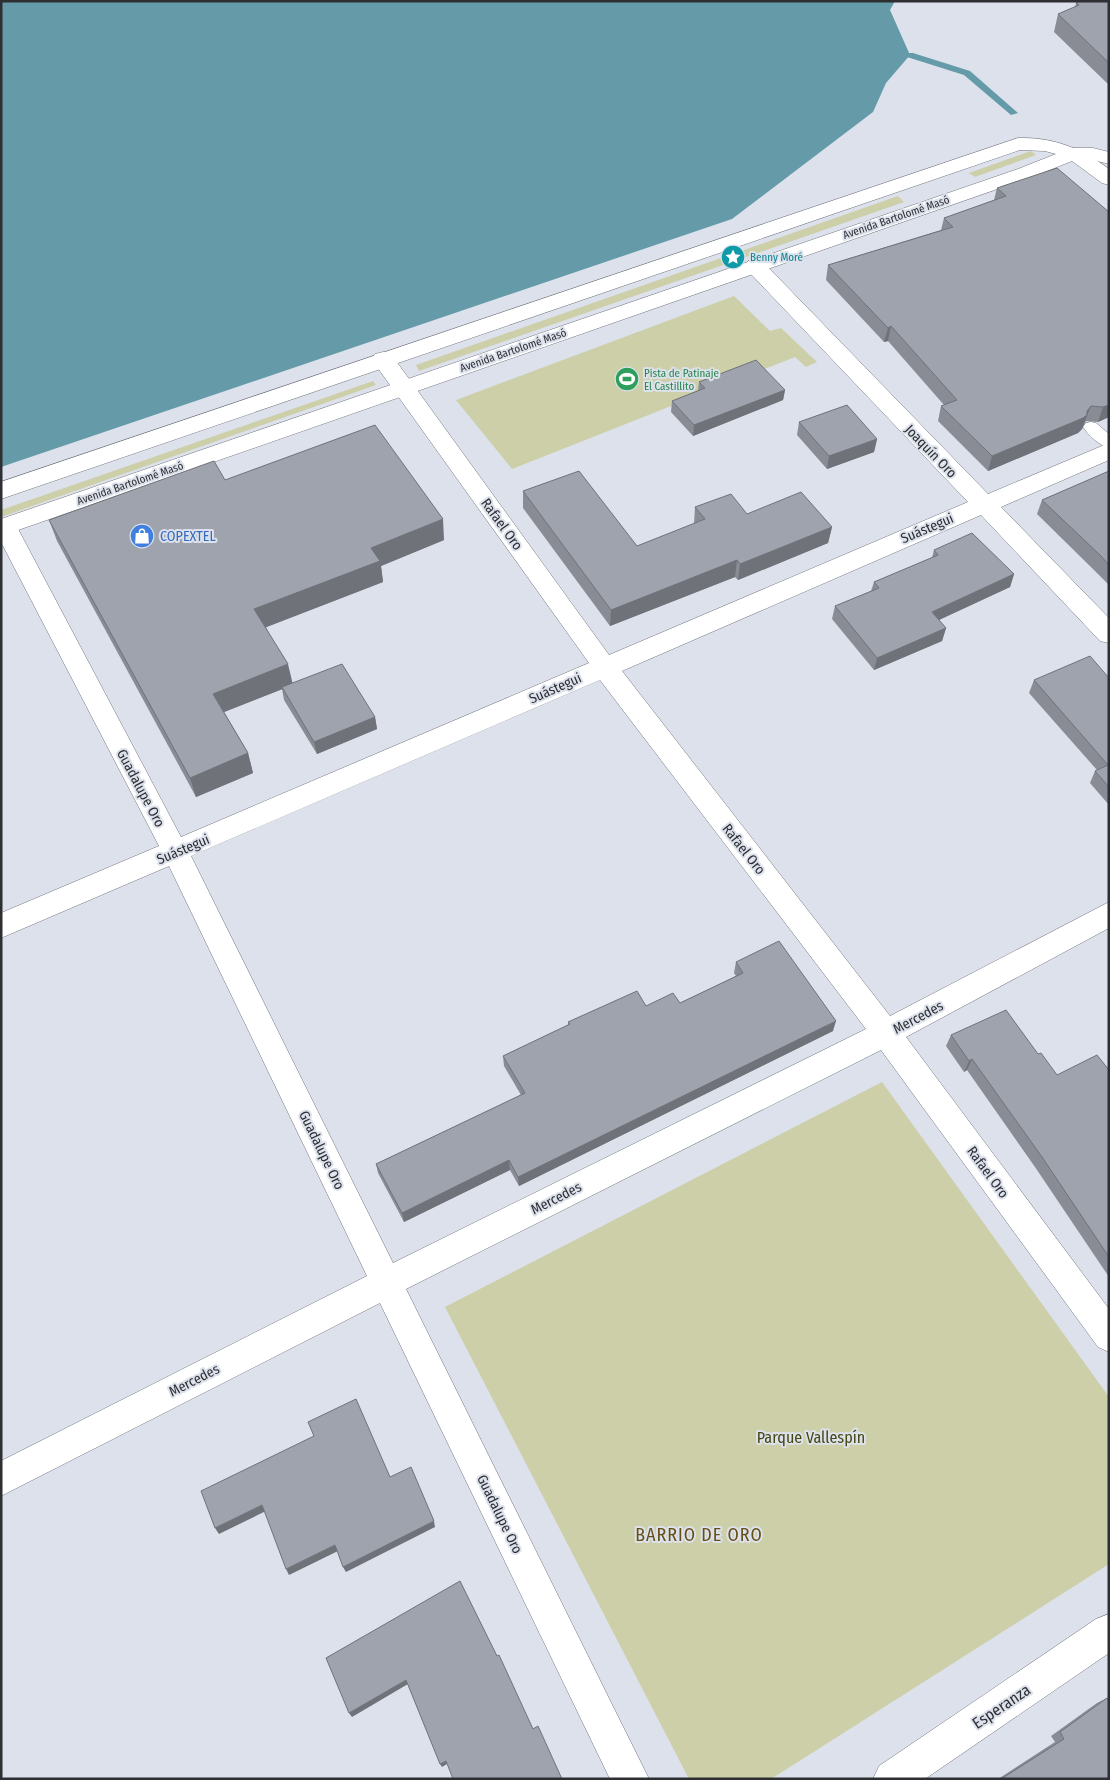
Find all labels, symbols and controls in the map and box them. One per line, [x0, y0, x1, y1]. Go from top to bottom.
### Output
street label: Avenida Bartolomé Masó [841, 193, 951, 242]
place icon: Benny Moré [720, 244, 746, 270]
place label: Benny Moré [750, 251, 803, 264]
street label: Avenida Bartolomé Masó [458, 326, 568, 375]
sports icon: Pista de Patinaje El Castillito [614, 366, 640, 392]
place label: Pista de Patinaje El Castillito [644, 367, 719, 393]
street label: Joaquín Oro [901, 421, 960, 482]
street label: Avenida Bartolomé Masó [75, 459, 185, 508]
street label: Rafael Oro [477, 495, 526, 553]
street label: Suástegui [898, 510, 956, 547]
shop icon: COPEXTEL [129, 523, 155, 549]
place label: COPEXTEL [160, 528, 216, 545]
street label: Suástegui [526, 669, 584, 708]
street label: Guadalupe Oro [113, 746, 168, 830]
street label: Rafael Oro [719, 821, 769, 878]
street label: Suástegui [154, 831, 212, 868]
street label: Mercedes [890, 997, 946, 1038]
street label: Guadalupe Oro [295, 1108, 348, 1192]
street label: Rafael Oro [963, 1143, 1012, 1201]
street label: Mercedes [528, 1179, 584, 1218]
street label: Mercedes [166, 1361, 222, 1400]
park label: Parque Vallespín [757, 1428, 865, 1447]
street label: Guadalupe Oro [473, 1472, 526, 1556]
district label: BARRIO DE ORO [635, 1524, 763, 1546]
street label: Esperanza [969, 1680, 1034, 1733]

